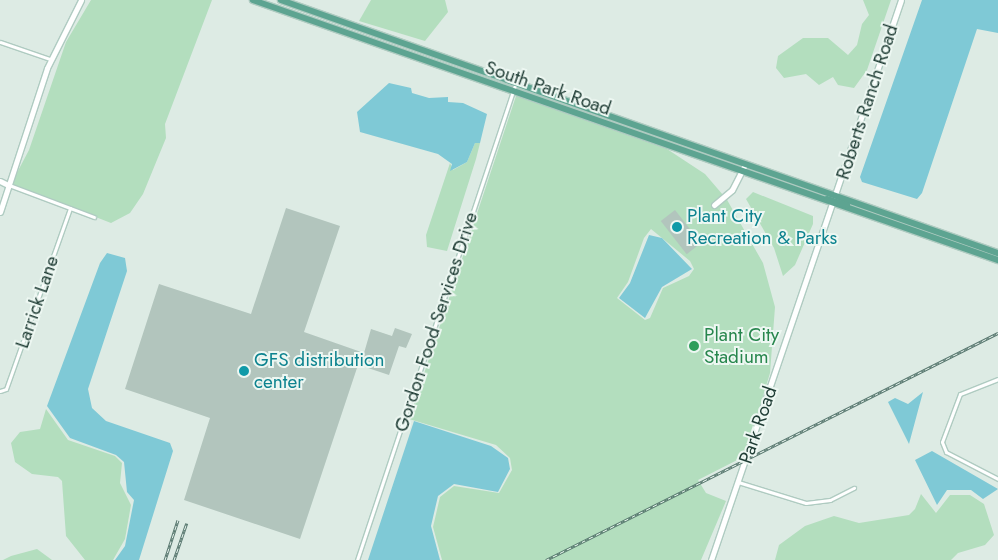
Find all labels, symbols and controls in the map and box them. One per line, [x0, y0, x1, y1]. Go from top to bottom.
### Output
street label: Roberts Ranch Road [831, 22, 903, 182]
street label: South Park Road [482, 56, 614, 120]
place label: Plant City Recreation & Parks [687, 205, 837, 249]
street label: Gordon Food Services Drive [390, 209, 482, 435]
marker: Plant City Recreation & Parks [671, 221, 683, 233]
street label: Larrick Lane [11, 253, 63, 351]
place label: Plant City Stadium [704, 324, 779, 368]
marker: Plant City Stadium [688, 340, 700, 352]
place label: GFS distribution center [254, 349, 384, 393]
marker: GFS distribution center [238, 365, 250, 377]
street label: Park Road [734, 383, 782, 467]

